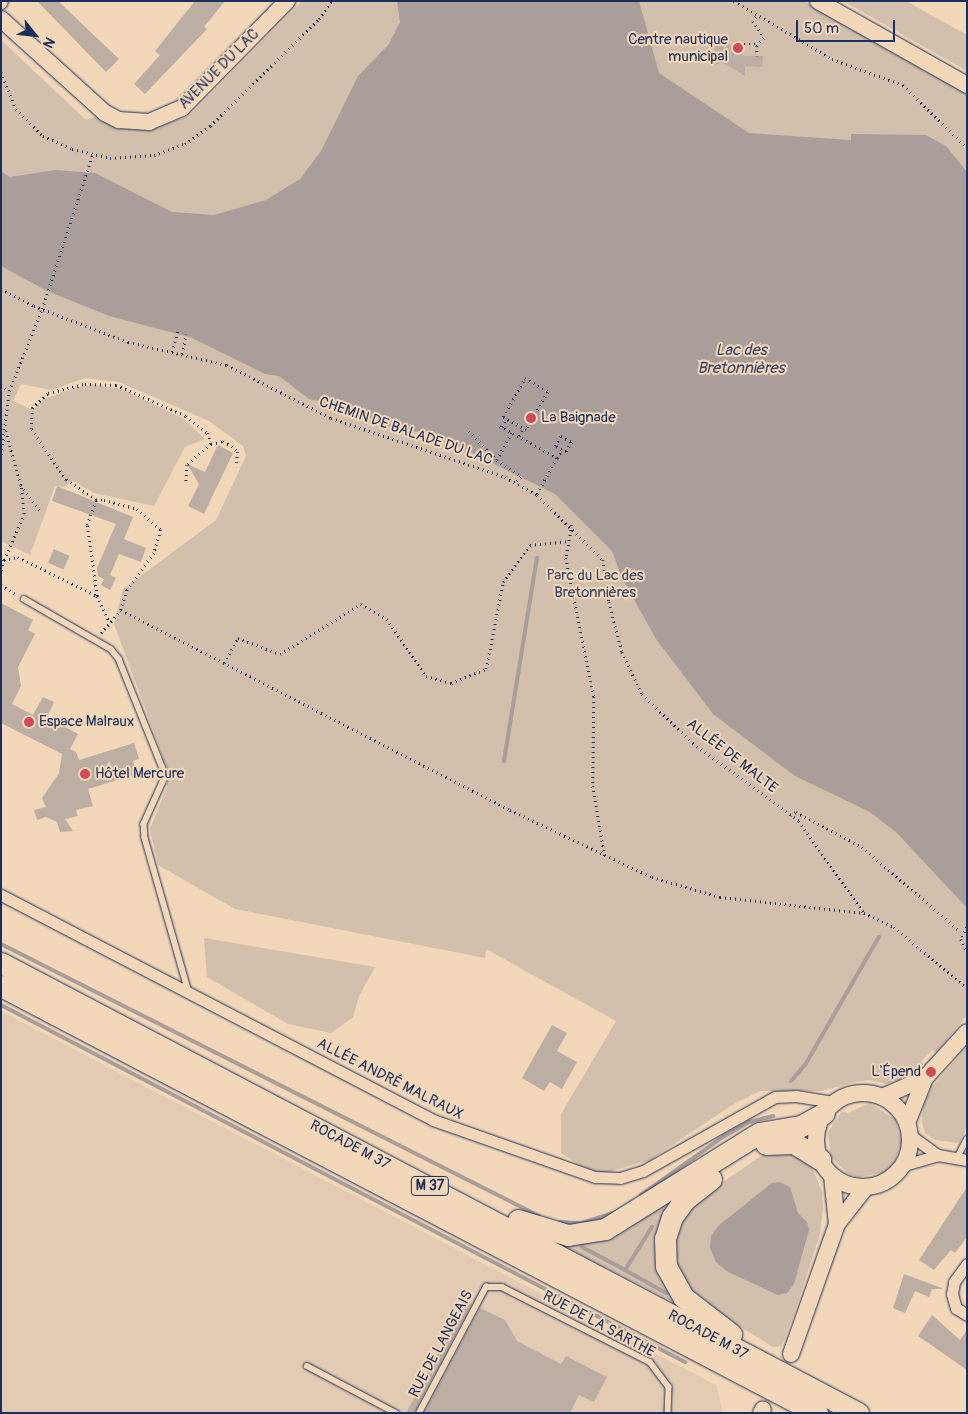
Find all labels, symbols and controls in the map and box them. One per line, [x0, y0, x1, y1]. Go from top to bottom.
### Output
north arrow [10, 10, 60, 60]
scale bar [798, 10, 897, 42]
text: 50 m [804, 19, 839, 38]
street label: AVENUE DU LAC [175, 25, 263, 113]
place label: Centre nautique municipal [628, 30, 728, 65]
text: N [39, 34, 58, 51]
marker: Centre nautique municipal [732, 42, 744, 54]
water label: Lac des Bretonnières [697, 340, 785, 378]
street label: CHEMIN DE BALADE DU LAC [317, 393, 495, 469]
place label: La Baignade [541, 409, 616, 427]
marker: La Baignade [525, 412, 537, 424]
park label: Parc du Lac des Bretonnières [547, 566, 643, 601]
place label: Espace Malraux [39, 713, 134, 731]
street label: ALLÉE DE MALTE [683, 715, 781, 797]
marker: Espace Malraux [23, 716, 35, 728]
place label: Hôtel Mercure [95, 765, 184, 783]
marker: Hôtel Mercure [79, 768, 91, 780]
street label: ALLÉE ANDRÉ MALRAUX [314, 1034, 466, 1124]
place label: L'Épend [871, 1063, 921, 1081]
marker: L'Épend [925, 1066, 937, 1078]
street label: ROCADE M 37 [307, 1116, 393, 1174]
road number: M 37 [410, 1174, 450, 1198]
street label: RUE DE LANGEAIS [405, 1287, 477, 1401]
street label: RUE DE LA SARTHE [540, 1287, 658, 1361]
street label: ROCADE M 37 [665, 1306, 751, 1364]

